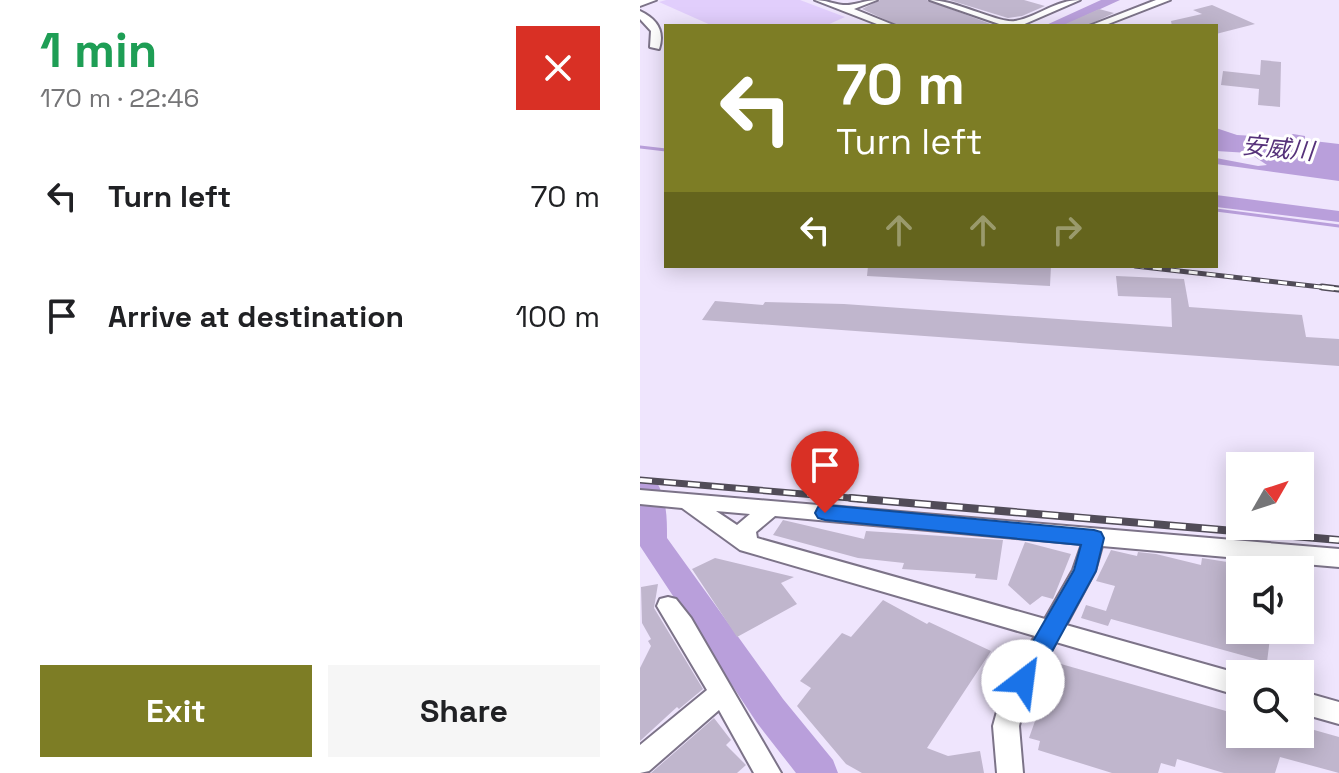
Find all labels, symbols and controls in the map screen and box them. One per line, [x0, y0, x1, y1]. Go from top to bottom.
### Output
text: 1 min [40, 20, 157, 81]
button: close [516, 26, 600, 110]
text: 70 m [836, 49, 965, 120]
icon: left [704, 56, 808, 160]
text: 170 m · 22:46 [40, 81, 199, 115]
text: Turn left [836, 119, 983, 165]
water label: 安威川 [1241, 129, 1318, 167]
icon: left [40, 174, 84, 218]
text: Turn left [108, 177, 231, 216]
text: 70 m [531, 177, 600, 216]
icon: left [793, 208, 837, 252]
icon: ahead [877, 208, 921, 252]
icon: ahead [961, 208, 1005, 252]
icon: right [1045, 208, 1089, 252]
icon: arrive [40, 294, 84, 338]
text: Arrive at destination [108, 297, 404, 336]
text: 100 m [515, 297, 600, 336]
pin [791, 431, 859, 513]
icon: arrive [803, 443, 847, 487]
north arrow [1226, 452, 1314, 540]
map controls [1226, 452, 1314, 748]
button: sound [1226, 556, 1314, 644]
position arrow [981, 639, 1065, 723]
button: search [1226, 660, 1314, 748]
button: Exit [40, 665, 312, 757]
button: Share [328, 665, 600, 757]

